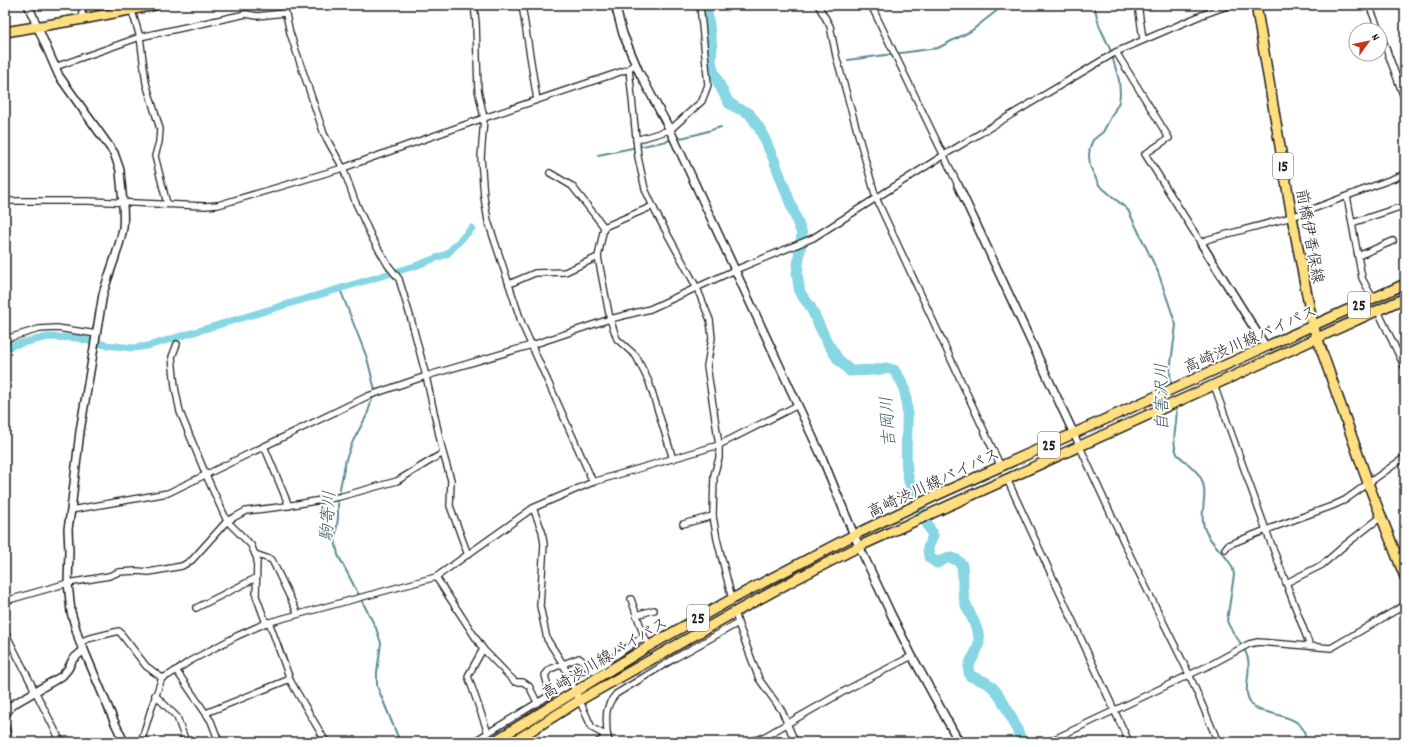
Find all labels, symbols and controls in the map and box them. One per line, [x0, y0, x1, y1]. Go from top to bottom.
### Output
north arrow [1348, 22, 1388, 62]
text: N [1367, 31, 1383, 45]
road number: 15 [1273, 153, 1293, 179]
street label: 前橋伊香保線 [1289, 187, 1328, 286]
road number: 25 [1348, 292, 1370, 318]
street label: 高崎渋川線バイパス [1181, 301, 1321, 380]
water label: 自害沢川 [1151, 363, 1177, 431]
water label: 吉岡川 [876, 396, 904, 448]
road number: 25 [1038, 432, 1060, 458]
street label: 高崎渋川線バイパス [864, 443, 1004, 525]
water label: 駒寄川 [316, 490, 344, 542]
road number: 25 [687, 605, 709, 631]
street label: 高崎渋川線バイパス [538, 612, 673, 706]

